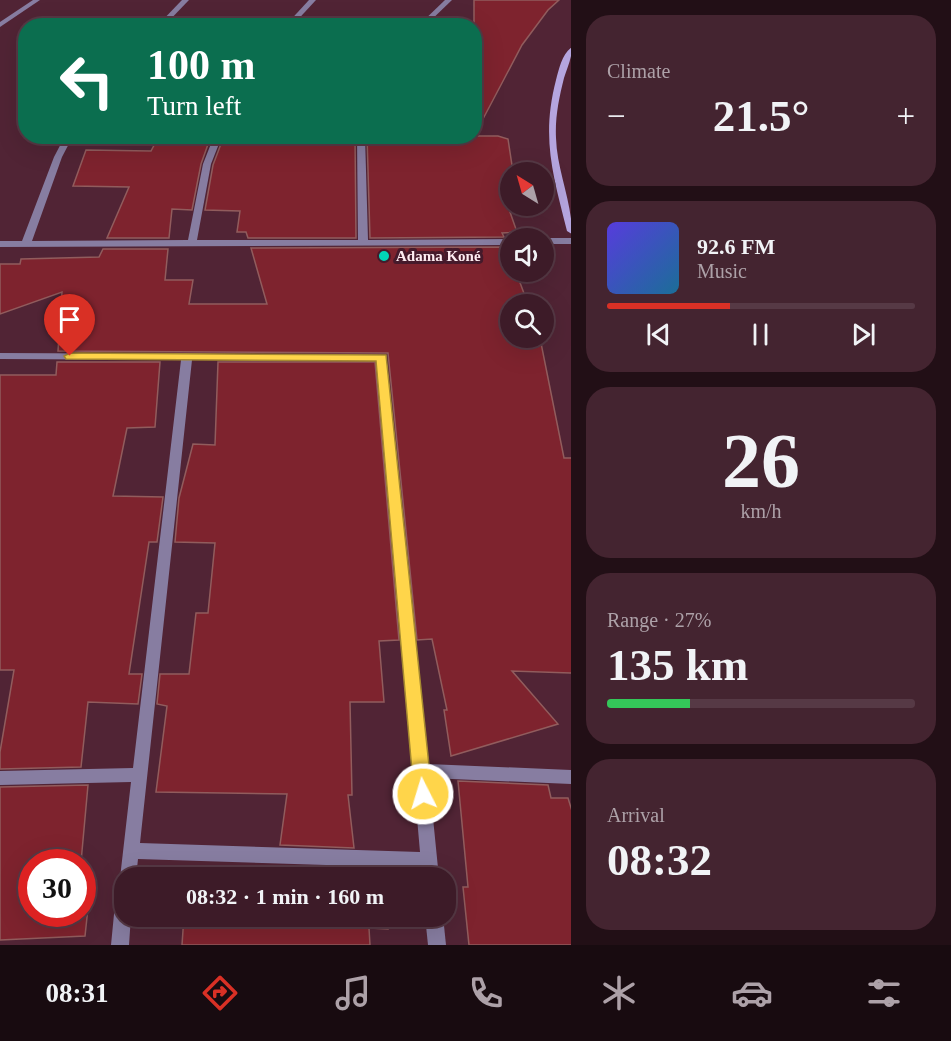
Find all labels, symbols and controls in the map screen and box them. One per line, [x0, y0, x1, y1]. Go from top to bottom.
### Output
icon: left [48, 42, 126, 120]
text: 100 m [147, 42, 256, 88]
text: Climate [607, 60, 670, 82]
text: Turn left [147, 91, 241, 121]
text: 21.5° [713, 91, 809, 141]
text: − [607, 98, 626, 134]
text: + [896, 98, 915, 134]
north arrow [500, 162, 554, 216]
map controls [500, 162, 554, 348]
button: sound [500, 228, 554, 282]
text: 92.6 FM [697, 234, 775, 259]
place label: Adama Koné [396, 248, 481, 264]
marker: Adama Koné [377, 249, 391, 263]
text: Music [697, 260, 747, 282]
pin [44, 294, 95, 356]
button: search [500, 294, 554, 348]
icon: arrive [53, 303, 86, 336]
icon: previous [642, 318, 675, 351]
icon: pause [744, 318, 777, 351]
icon: next [847, 318, 880, 351]
text: 26 [722, 417, 800, 504]
text: km/h [740, 500, 782, 522]
text: Range · 27% [607, 609, 711, 631]
text: 135 km [607, 640, 748, 690]
position arrow [391, 762, 455, 826]
text: Arrival [607, 804, 665, 826]
text: 08:32 [607, 835, 712, 885]
speed limit sign: 30 [18, 849, 96, 927]
text: 08:32 · 1 min · 160 m [186, 884, 384, 909]
icon: directions [199, 972, 241, 1014]
icon: music [332, 972, 374, 1014]
icon: phone [465, 972, 507, 1014]
icon: climate [598, 972, 640, 1014]
icon: car [731, 972, 773, 1014]
icon: filters [863, 972, 905, 1014]
text: 08:31 [45, 978, 108, 1008]

